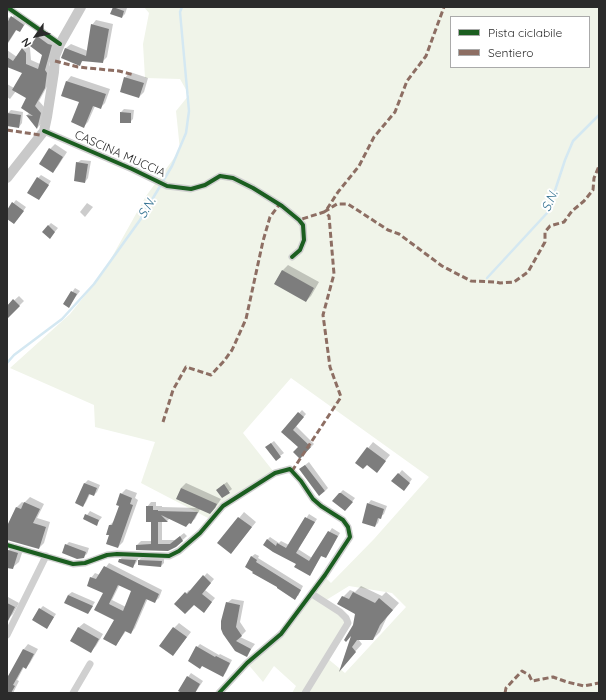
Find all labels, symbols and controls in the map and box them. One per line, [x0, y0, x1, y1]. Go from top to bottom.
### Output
north arrow [16, 16, 56, 56]
legend [450, 16, 590, 68]
text: Pista ciclabile [488, 25, 562, 40]
text: N [18, 35, 34, 50]
text: Sentiero [488, 45, 533, 60]
street label: CASCINA MUCCIA [72, 128, 168, 180]
water label: S.N. [539, 188, 561, 214]
water label: S.N. [135, 195, 159, 221]

